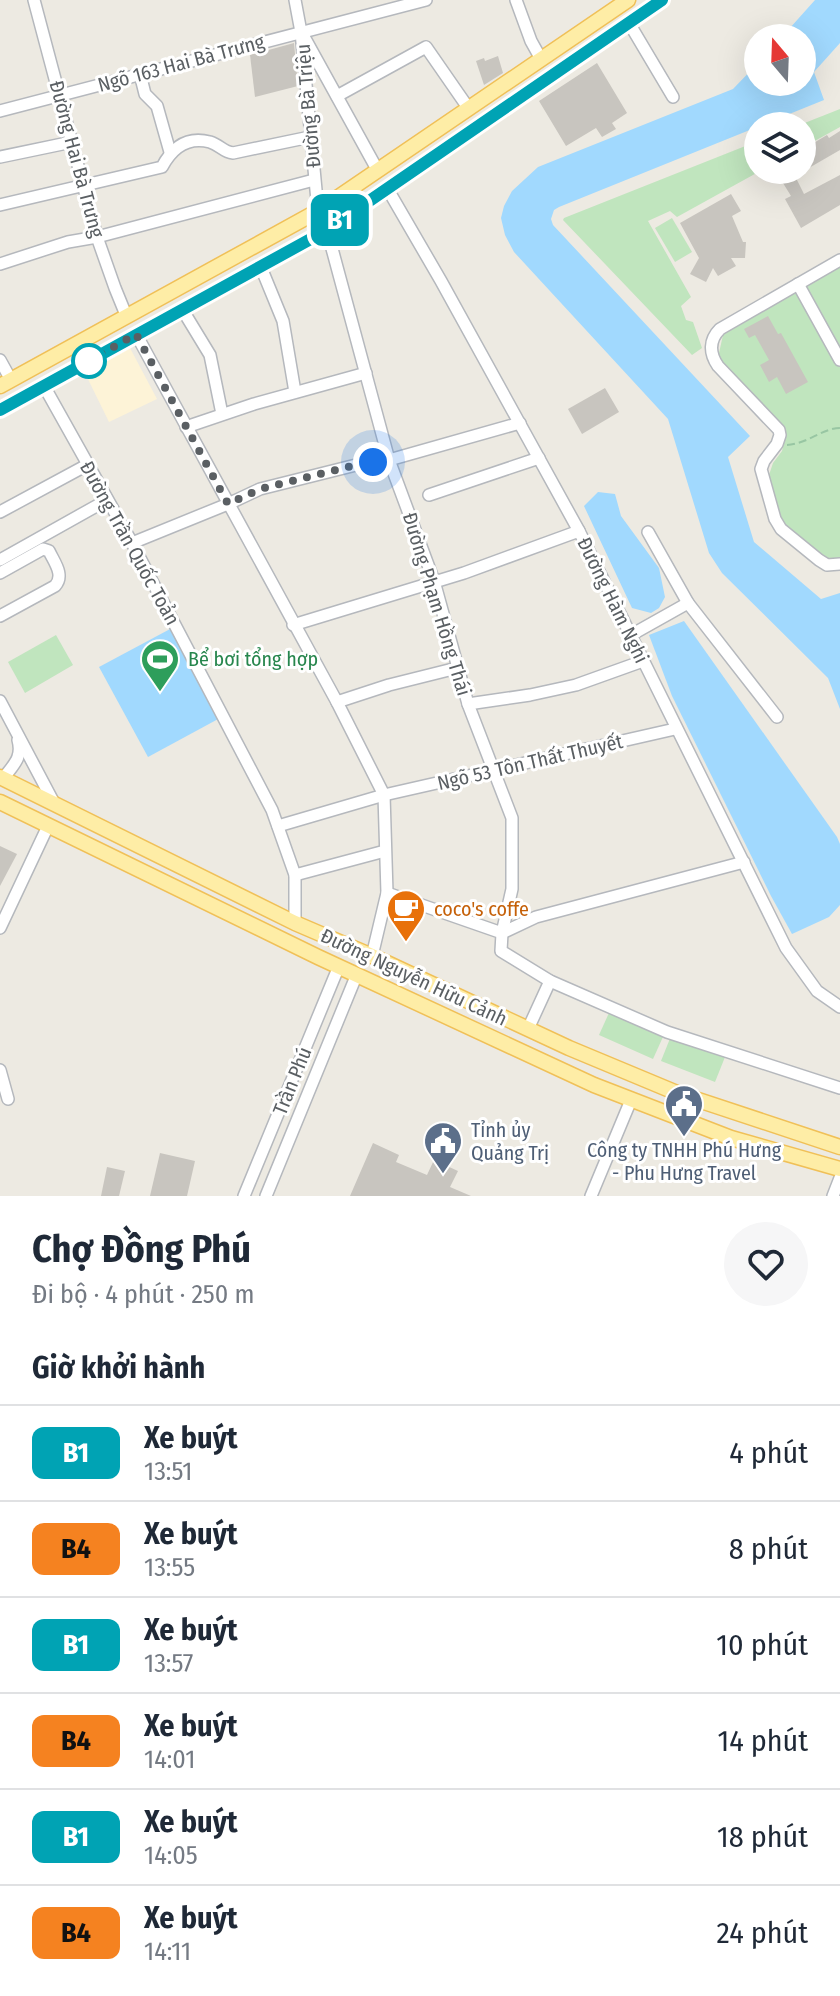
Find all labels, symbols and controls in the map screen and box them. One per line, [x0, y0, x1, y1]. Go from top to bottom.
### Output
north arrow [744, 24, 816, 96]
map controls [744, 24, 816, 184]
street label: Ngõ 163 Hai Bà Trưng [95, 29, 267, 97]
street label: Đường Bà Triệu [291, 43, 325, 169]
street label: Đường Hai Bà Trưng [44, 78, 110, 241]
button: layers [744, 112, 816, 184]
line badge: B1 [304, 194, 376, 246]
text: B1 [327, 203, 353, 236]
unlabelled marker [72, 344, 106, 378]
your location [353, 442, 393, 482]
street label: Đường Trần Quốc Toản [75, 457, 185, 629]
street label: Đường Phạm Hồng Thái [398, 509, 476, 699]
street label: Đường Hàm Nghi [572, 533, 654, 667]
sports icon: Bể bơi tổng hợp [139, 638, 181, 693]
place label: Bể bơi tổng hợp [188, 647, 318, 671]
street label: Ngõ 53 Tôn Thất Thuyết [435, 729, 625, 795]
cafe icon: coco's coffe [385, 888, 427, 943]
place label: coco's coffe [434, 897, 529, 921]
street label: Đường Nguyễn Hữu Cảnh [317, 923, 511, 1031]
street label: Trần Phú [268, 1044, 316, 1118]
public building icon: Công ty TNHH Phú Hưng - Phu Hưng Travel [663, 1083, 705, 1138]
place label: Tỉnh ủy Quảng Trị [471, 1118, 549, 1165]
public building icon: Tỉnh ủy Quảng Trị [422, 1120, 464, 1175]
place label: Công ty TNHH Phú Hưng - Phu Hưng Travel [587, 1138, 782, 1185]
button: heart [724, 1222, 808, 1306]
text: Chợ Đồng Phú [32, 1226, 251, 1272]
text: Đi bộ · 4 phút · 250 m [32, 1279, 254, 1310]
text: Giờ khởi hành [32, 1350, 205, 1386]
text: Xe buýt [144, 1420, 238, 1456]
text: 4 phút [729, 1435, 808, 1471]
text: B1 [63, 1436, 89, 1469]
text: 13:51 [144, 1456, 192, 1487]
text: Xe buýt [144, 1516, 238, 1552]
text: 8 phút [729, 1531, 808, 1567]
text: B4 [61, 1532, 91, 1565]
text: 13:55 [144, 1552, 195, 1583]
text: Xe buýt [144, 1612, 238, 1648]
text: 10 phút [716, 1627, 808, 1663]
text: B1 [63, 1628, 89, 1661]
text: 13:57 [144, 1648, 193, 1679]
text: Xe buýt [144, 1708, 238, 1744]
text: 14 phút [717, 1723, 808, 1759]
text: B4 [61, 1724, 91, 1757]
text: 14:01 [144, 1744, 195, 1775]
text: Xe buýt [144, 1804, 238, 1840]
text: 18 phút [717, 1819, 808, 1855]
text: B1 [63, 1820, 89, 1853]
text: 14:05 [144, 1840, 198, 1871]
text: Xe buýt [144, 1900, 238, 1936]
text: 24 phút [717, 1915, 808, 1951]
text: B4 [61, 1916, 91, 1949]
text: 14:11 [144, 1936, 191, 1967]

